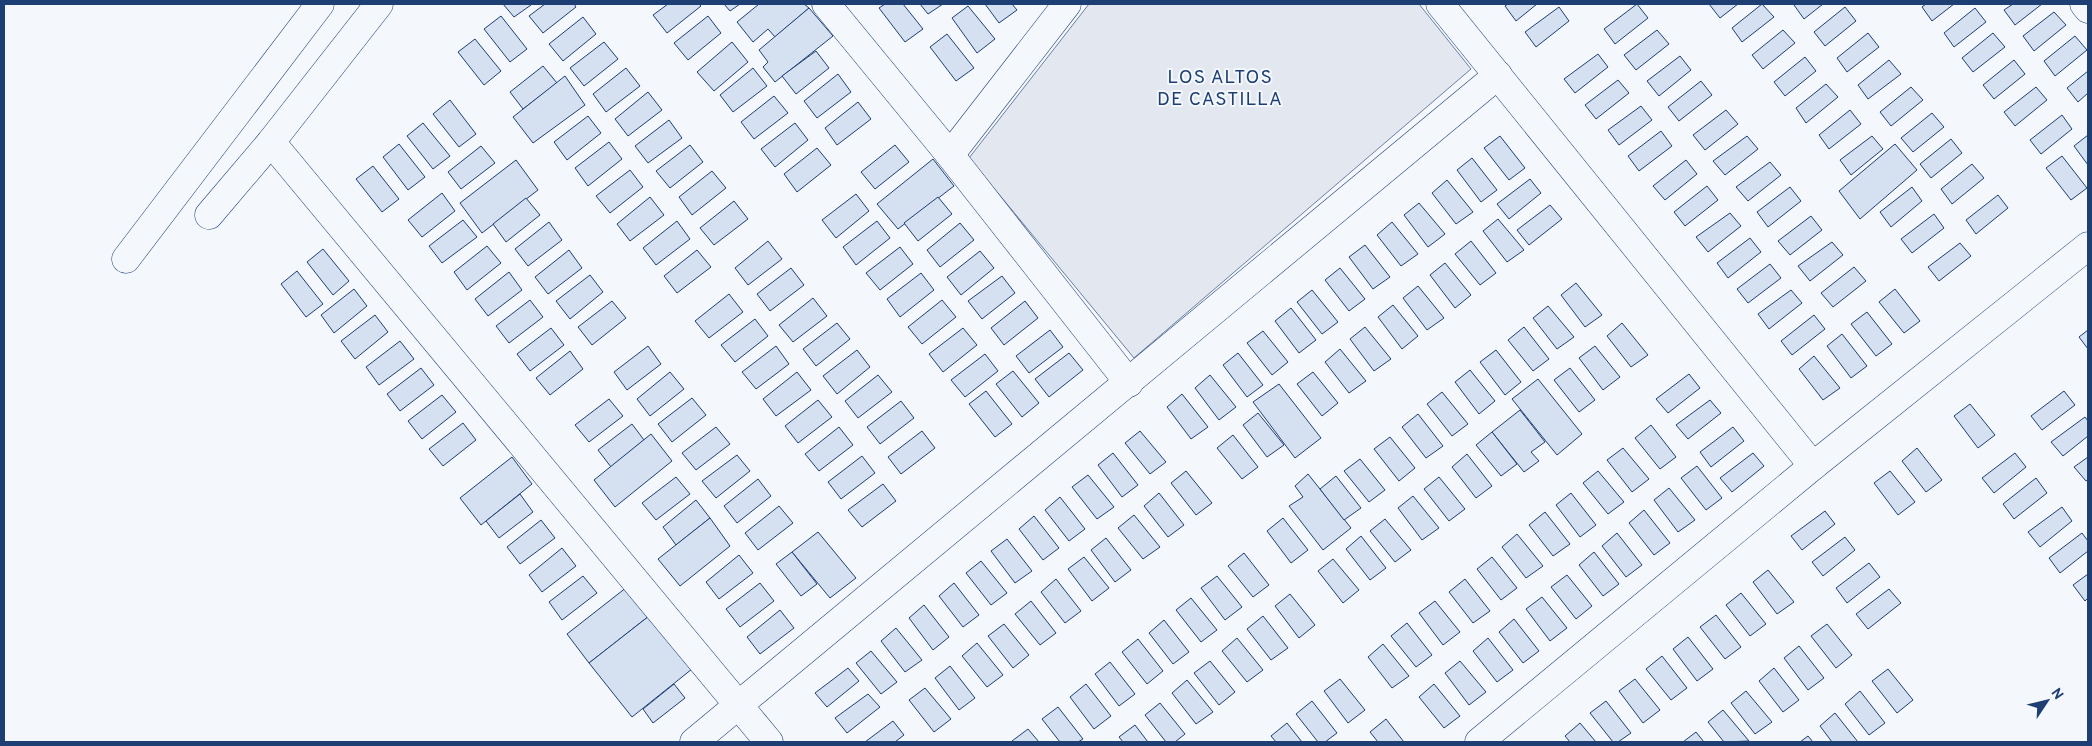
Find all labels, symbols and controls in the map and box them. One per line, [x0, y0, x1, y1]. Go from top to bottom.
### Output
district label: LOS ALTOS DE CASTILLA [1157, 66, 1283, 112]
north arrow [2022, 676, 2072, 726]
text: N [2047, 685, 2066, 703]

